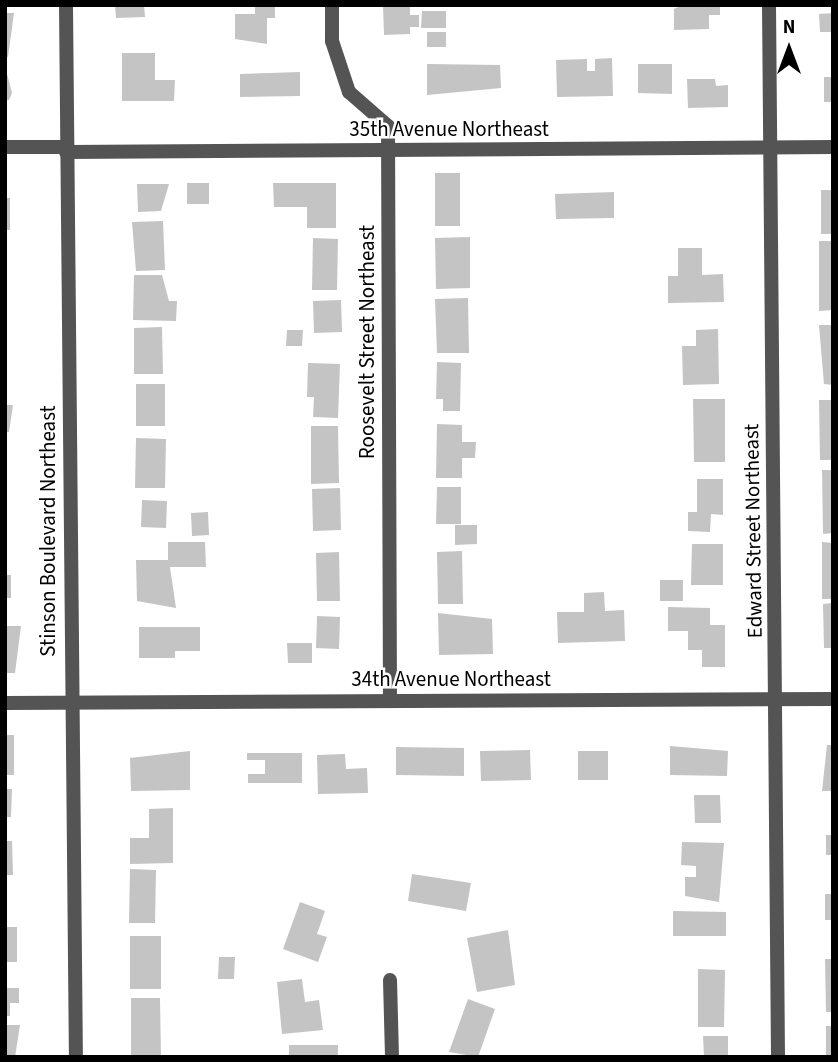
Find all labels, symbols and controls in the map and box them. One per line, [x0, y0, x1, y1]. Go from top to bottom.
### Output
north arrow [754, 14, 824, 84]
text: N [783, 14, 795, 41]
street label: 35th Avenue Northeast [349, 116, 549, 142]
street label: Roosevelt Street Northeast [354, 225, 380, 459]
street label: Stinson Boulevard Northeast [35, 405, 61, 657]
street label: Edward Street Northeast [739, 423, 767, 639]
street label: 34th Avenue Northeast [351, 666, 551, 692]

